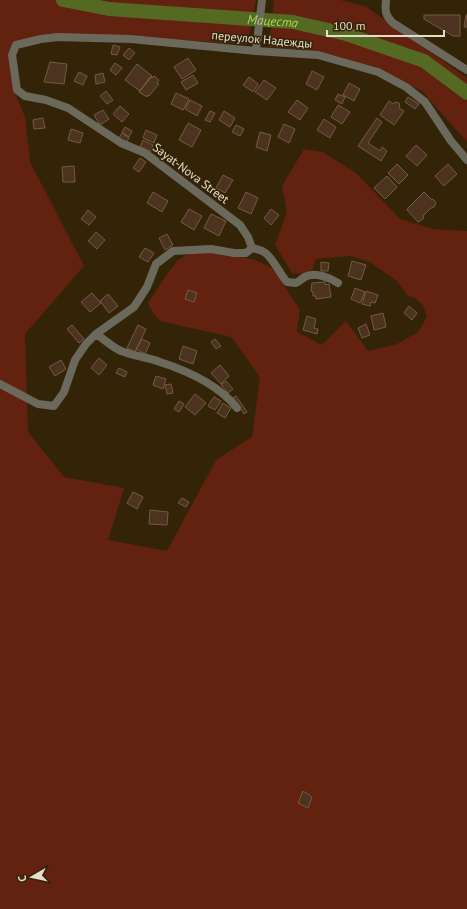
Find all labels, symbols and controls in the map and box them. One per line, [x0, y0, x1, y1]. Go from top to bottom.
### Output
water label: Мацеста [247, 10, 300, 32]
scale bar [327, 12, 444, 38]
text: 100 m [333, 18, 366, 33]
street label: переулок Надежды [211, 27, 313, 51]
street label: Sayat-Nova Street [150, 139, 232, 207]
north arrow [12, 857, 52, 897]
text: С [15, 874, 30, 883]

